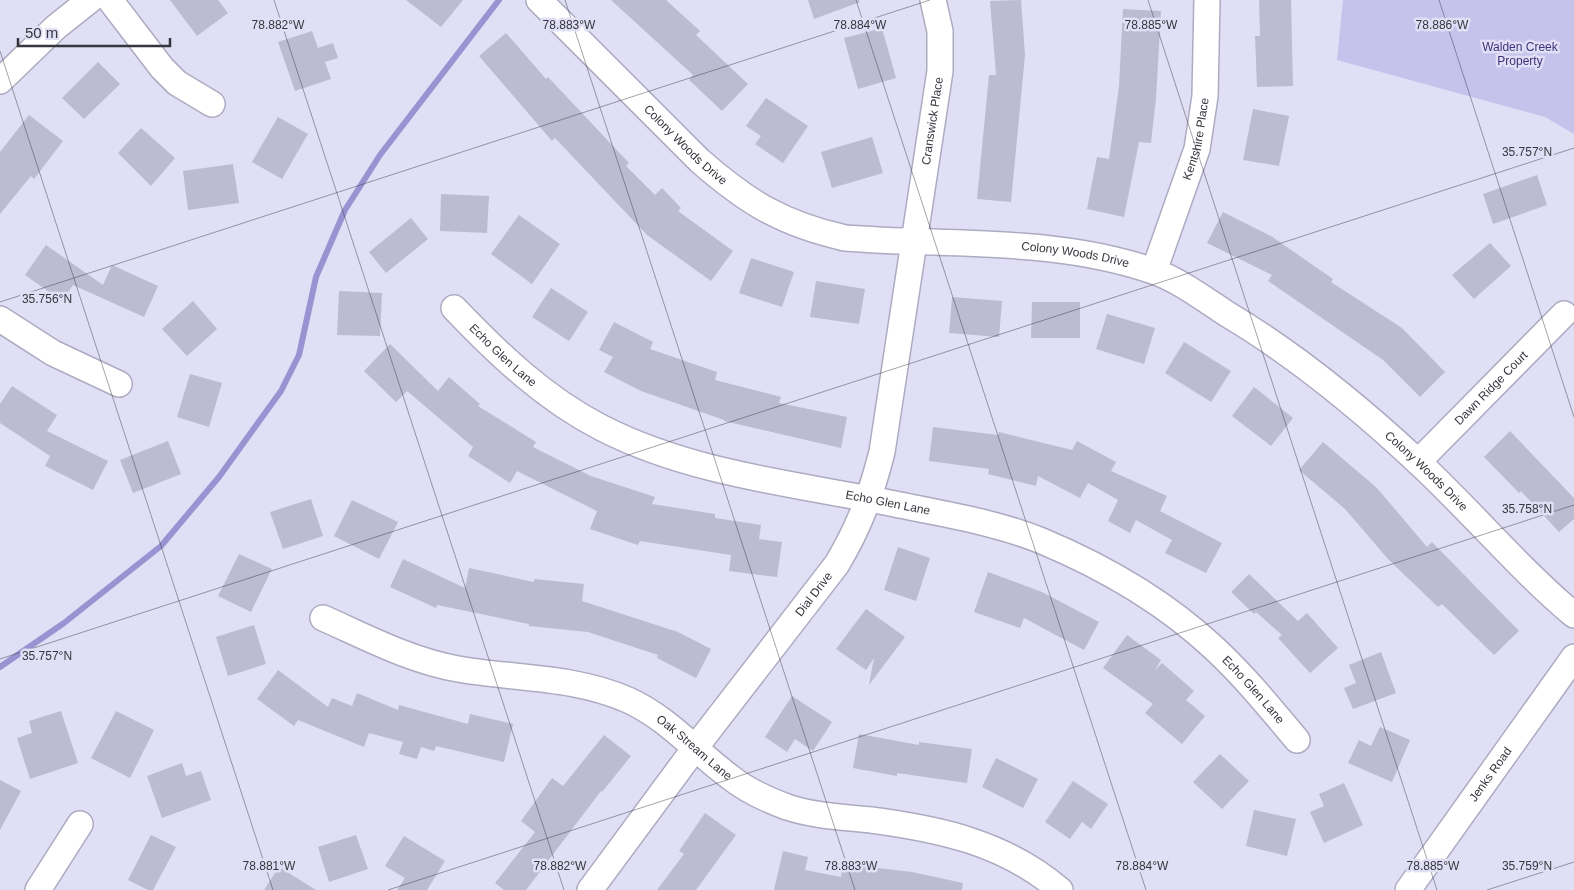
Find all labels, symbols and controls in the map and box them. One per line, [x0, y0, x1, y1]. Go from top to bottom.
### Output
scale bar [18, 15, 170, 47]
text: 78.882°W [252, 18, 305, 32]
text: 78.883°W [543, 18, 596, 32]
text: 78.884°W [834, 18, 887, 32]
text: 78.885°W [1125, 18, 1178, 32]
text: 78.886°W [1416, 18, 1469, 32]
text: 50 m [25, 24, 58, 41]
park label: Walden Creek Property [1482, 40, 1559, 68]
street label: Cranswick Place [919, 76, 946, 166]
street label: Kentshire Place [1180, 96, 1212, 182]
street label: Colony Woods Drive [641, 102, 730, 188]
text: 35.757°N [1502, 145, 1552, 159]
street label: Colony Woods Drive [1021, 239, 1131, 270]
text: 35.756°N [22, 292, 72, 306]
street label: Echo Glen Lane [466, 321, 540, 390]
street label: Dawn Ridge Court [1452, 348, 1531, 428]
street label: Colony Woods Drive [1382, 428, 1471, 514]
street label: Echo Glen Lane [844, 488, 932, 518]
text: 35.758°N [1502, 502, 1552, 516]
street label: Dial Drive [792, 569, 835, 619]
text: 35.757°N [22, 649, 72, 663]
street label: Echo Glen Lane [1219, 653, 1288, 727]
street label: Oak Stream Lane [654, 712, 735, 783]
street label: Jenks Road [1466, 744, 1515, 804]
text: 78.881°W [243, 859, 296, 873]
text: 78.882°W [534, 859, 587, 873]
text: 78.883°W [825, 859, 878, 873]
text: 78.884°W [1116, 859, 1169, 873]
text: 78.885°W [1407, 859, 1460, 873]
text: 35.759°N [1502, 859, 1552, 873]

